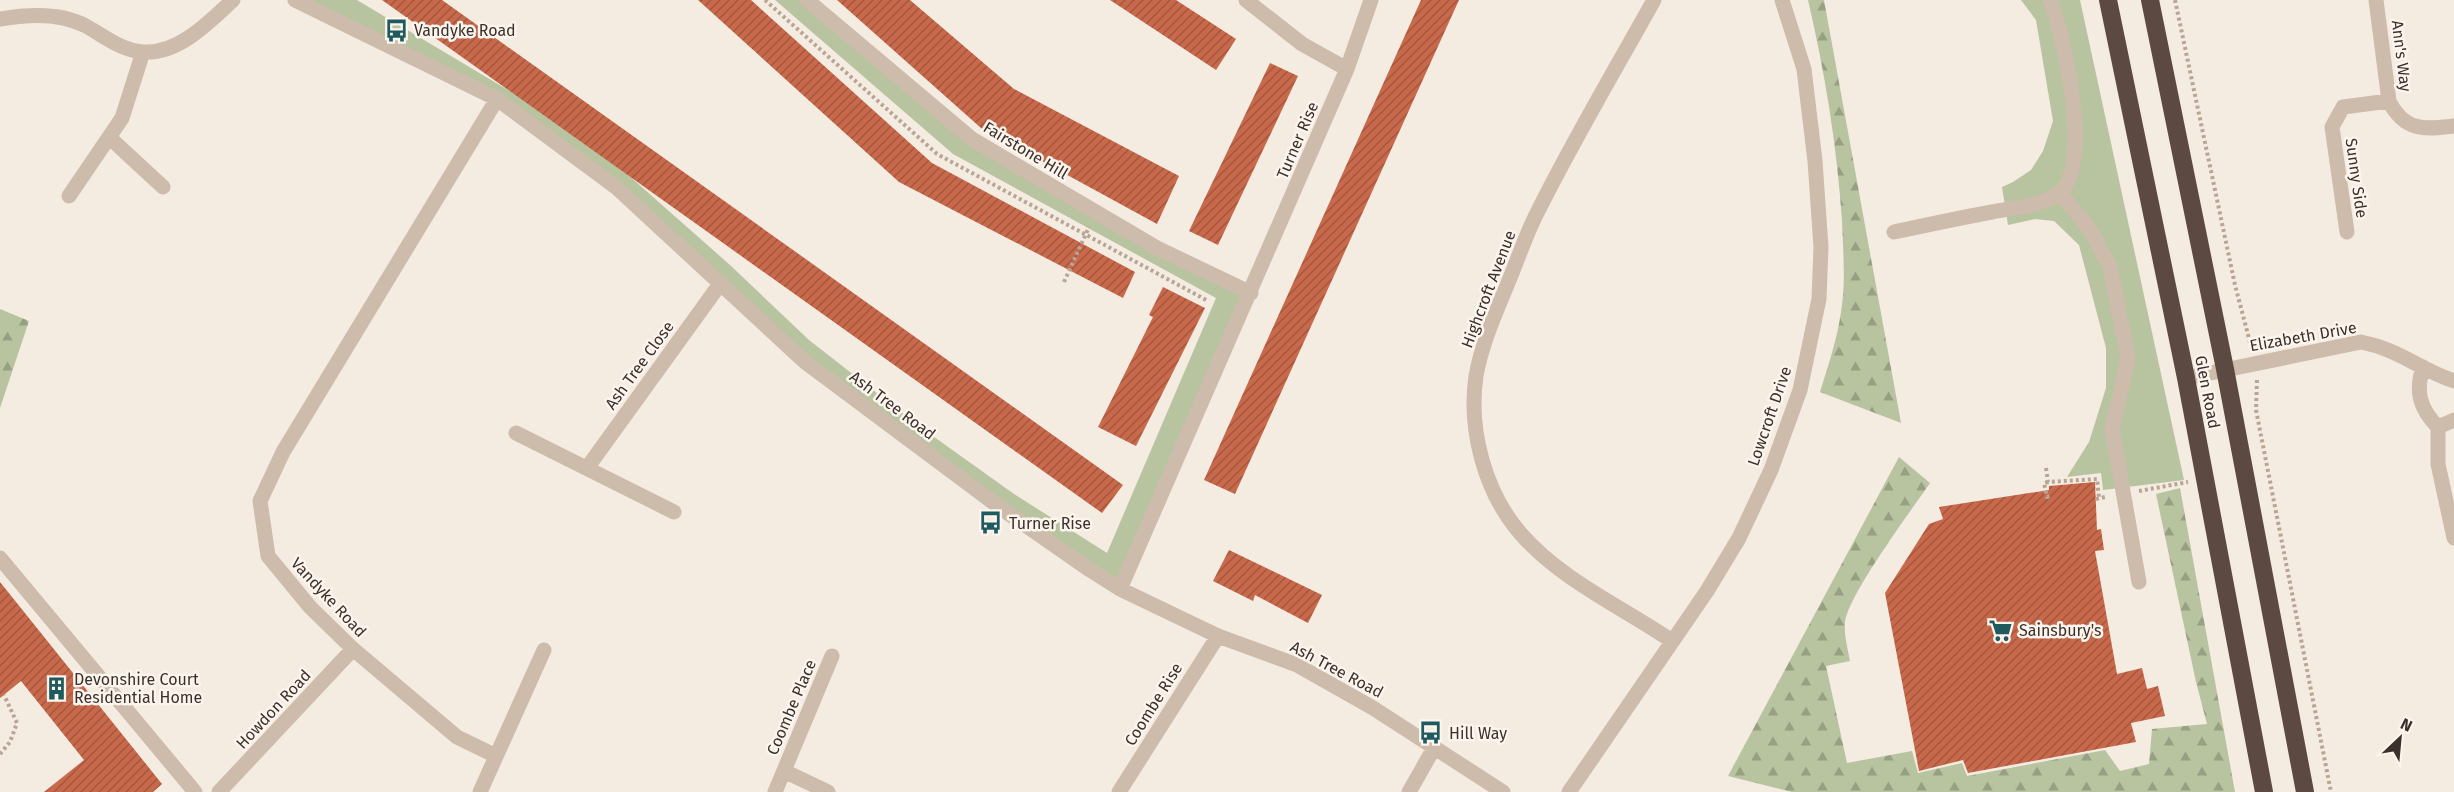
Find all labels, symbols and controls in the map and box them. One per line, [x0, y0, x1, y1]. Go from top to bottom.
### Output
bus stop icon: Vandyke Road [383, 17, 409, 43]
street label: Ann's Way [2388, 19, 2415, 93]
place label: Vandyke Road [414, 21, 516, 40]
street label: Turner Rise [1273, 99, 1322, 182]
street label: Fairstone Hill [980, 118, 1072, 183]
street label: Sunny Side [2342, 137, 2372, 219]
street label: Highcroft Avenue [1457, 228, 1520, 351]
street label: Ash Tree Close [601, 317, 678, 413]
street label: Elizabeth Drive [2248, 318, 2358, 355]
street label: Glen Road [2191, 354, 2224, 430]
street label: Lowcroft Drive [1744, 364, 1795, 468]
street label: Ash Tree Road [846, 367, 939, 444]
bus stop icon: Turner Rise [978, 510, 1004, 536]
place label: Turner Rise [1009, 514, 1091, 533]
street label: Vandyke Road [287, 554, 370, 641]
supermarket icon: Sainsbury's [1988, 617, 2014, 643]
place label: Sainsbury's [2019, 621, 2101, 640]
street label: Ash Tree Road [1287, 637, 1386, 702]
street label: Coombe Place [763, 657, 820, 758]
street label: Coombe Rise [1120, 659, 1186, 749]
street label: Howdon Road [232, 666, 315, 753]
place label: Devonshire Court Residential Home [74, 670, 202, 707]
building icon: Devonshire Court Residential Home [43, 675, 69, 701]
north arrow [2370, 708, 2430, 768]
text: N [2397, 714, 2415, 736]
bus stop icon: Hill Way [1418, 720, 1444, 746]
place label: Hill Way [1449, 724, 1507, 743]

